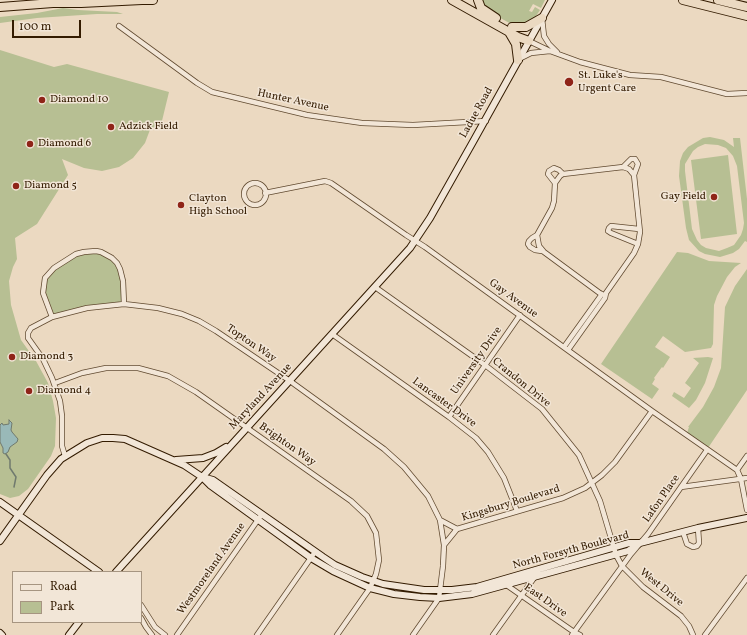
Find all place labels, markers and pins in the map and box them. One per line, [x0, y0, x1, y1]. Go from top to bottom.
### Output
place label: St. Luke's Urgent Care [578, 69, 636, 95]
marker: St. Luke's Urgent Care [563, 76, 575, 88]
place label: Diamond 10 [50, 93, 108, 107]
marker: Diamond 10 [37, 95, 47, 105]
place label: Adzick Field [119, 120, 178, 134]
marker: Adzick Field [106, 122, 116, 132]
place label: Diamond 6 [38, 137, 91, 151]
marker: Diamond 6 [25, 139, 35, 149]
place label: Diamond 5 [24, 179, 77, 193]
marker: Diamond 5 [11, 181, 21, 191]
place label: Gay Field [661, 190, 706, 204]
place label: Clayton High School [189, 192, 247, 218]
marker: Gay Field [709, 192, 719, 202]
marker: Clayton High School [176, 200, 186, 210]
place label: Diamond 3 [20, 350, 73, 364]
marker: Diamond 3 [7, 352, 17, 362]
place label: Diamond 4 [37, 384, 91, 398]
marker: Diamond 4 [24, 386, 34, 396]

